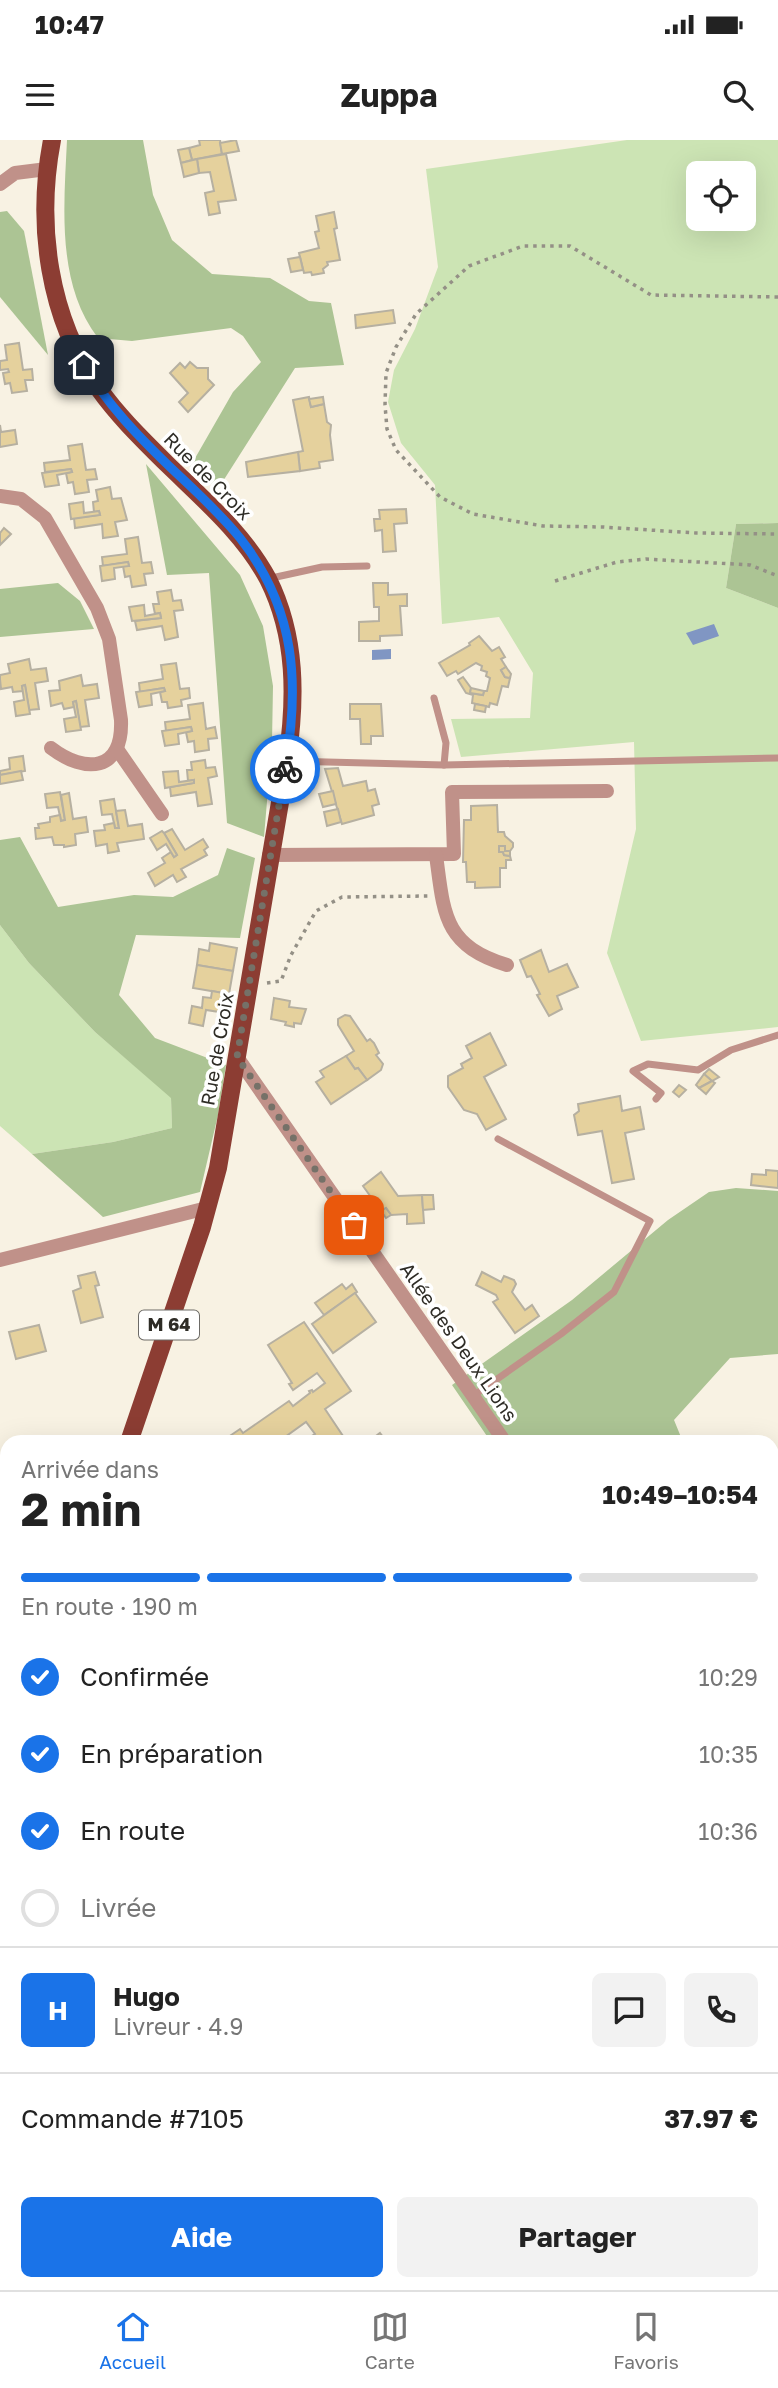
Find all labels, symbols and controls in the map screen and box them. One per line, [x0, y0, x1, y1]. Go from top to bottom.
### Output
text: 10:47 [35, 9, 104, 40]
icon: menu [21, 76, 59, 114]
text: Zuppa [340, 76, 438, 114]
icon: search [719, 76, 757, 114]
map controls [686, 161, 756, 231]
button: locate [686, 161, 756, 231]
pin [54, 335, 114, 395]
icon: home [65, 346, 103, 384]
street label: Rue de Croix [160, 427, 257, 524]
courier [250, 734, 320, 804]
icon: bike [266, 750, 304, 788]
street label: Rue de Croix [195, 991, 238, 1107]
pin [324, 1195, 384, 1255]
icon: bag [335, 1206, 373, 1244]
street label: Allée des Deux Lions [396, 1258, 523, 1426]
road number: M 64 [139, 1310, 199, 1340]
text: Arrivée dans [21, 1455, 159, 1483]
text: 10:49–10:54 [602, 1479, 758, 1510]
text: 2 min [21, 1481, 141, 1536]
text: En route · 190 m [21, 1592, 198, 1620]
icon: check [21, 1658, 59, 1696]
text: Confirmée [80, 1661, 209, 1692]
text: 10:29 [698, 1663, 758, 1691]
icon: check [21, 1735, 59, 1773]
text: En préparation [80, 1738, 263, 1769]
text: 10:35 [699, 1740, 758, 1768]
icon: check [21, 1812, 59, 1850]
text: En route [80, 1815, 185, 1846]
text: 10:36 [698, 1817, 758, 1845]
text: Livrée [80, 1892, 156, 1923]
button: chat [592, 1973, 666, 2047]
button: phone [684, 1973, 758, 2047]
text: Hugo [113, 1981, 180, 2012]
text: H [48, 1995, 68, 2026]
text: Livreur · 4.9 [113, 2012, 243, 2040]
text: Commande #7105 [21, 2103, 244, 2134]
text: 37.97 € [664, 2103, 758, 2134]
button: Aide [21, 2197, 383, 2277]
button: Partager [397, 2197, 758, 2277]
tab: Accueil [99, 2308, 166, 2373]
tab: Carte [365, 2308, 415, 2373]
tab: Favoris [613, 2308, 679, 2373]

